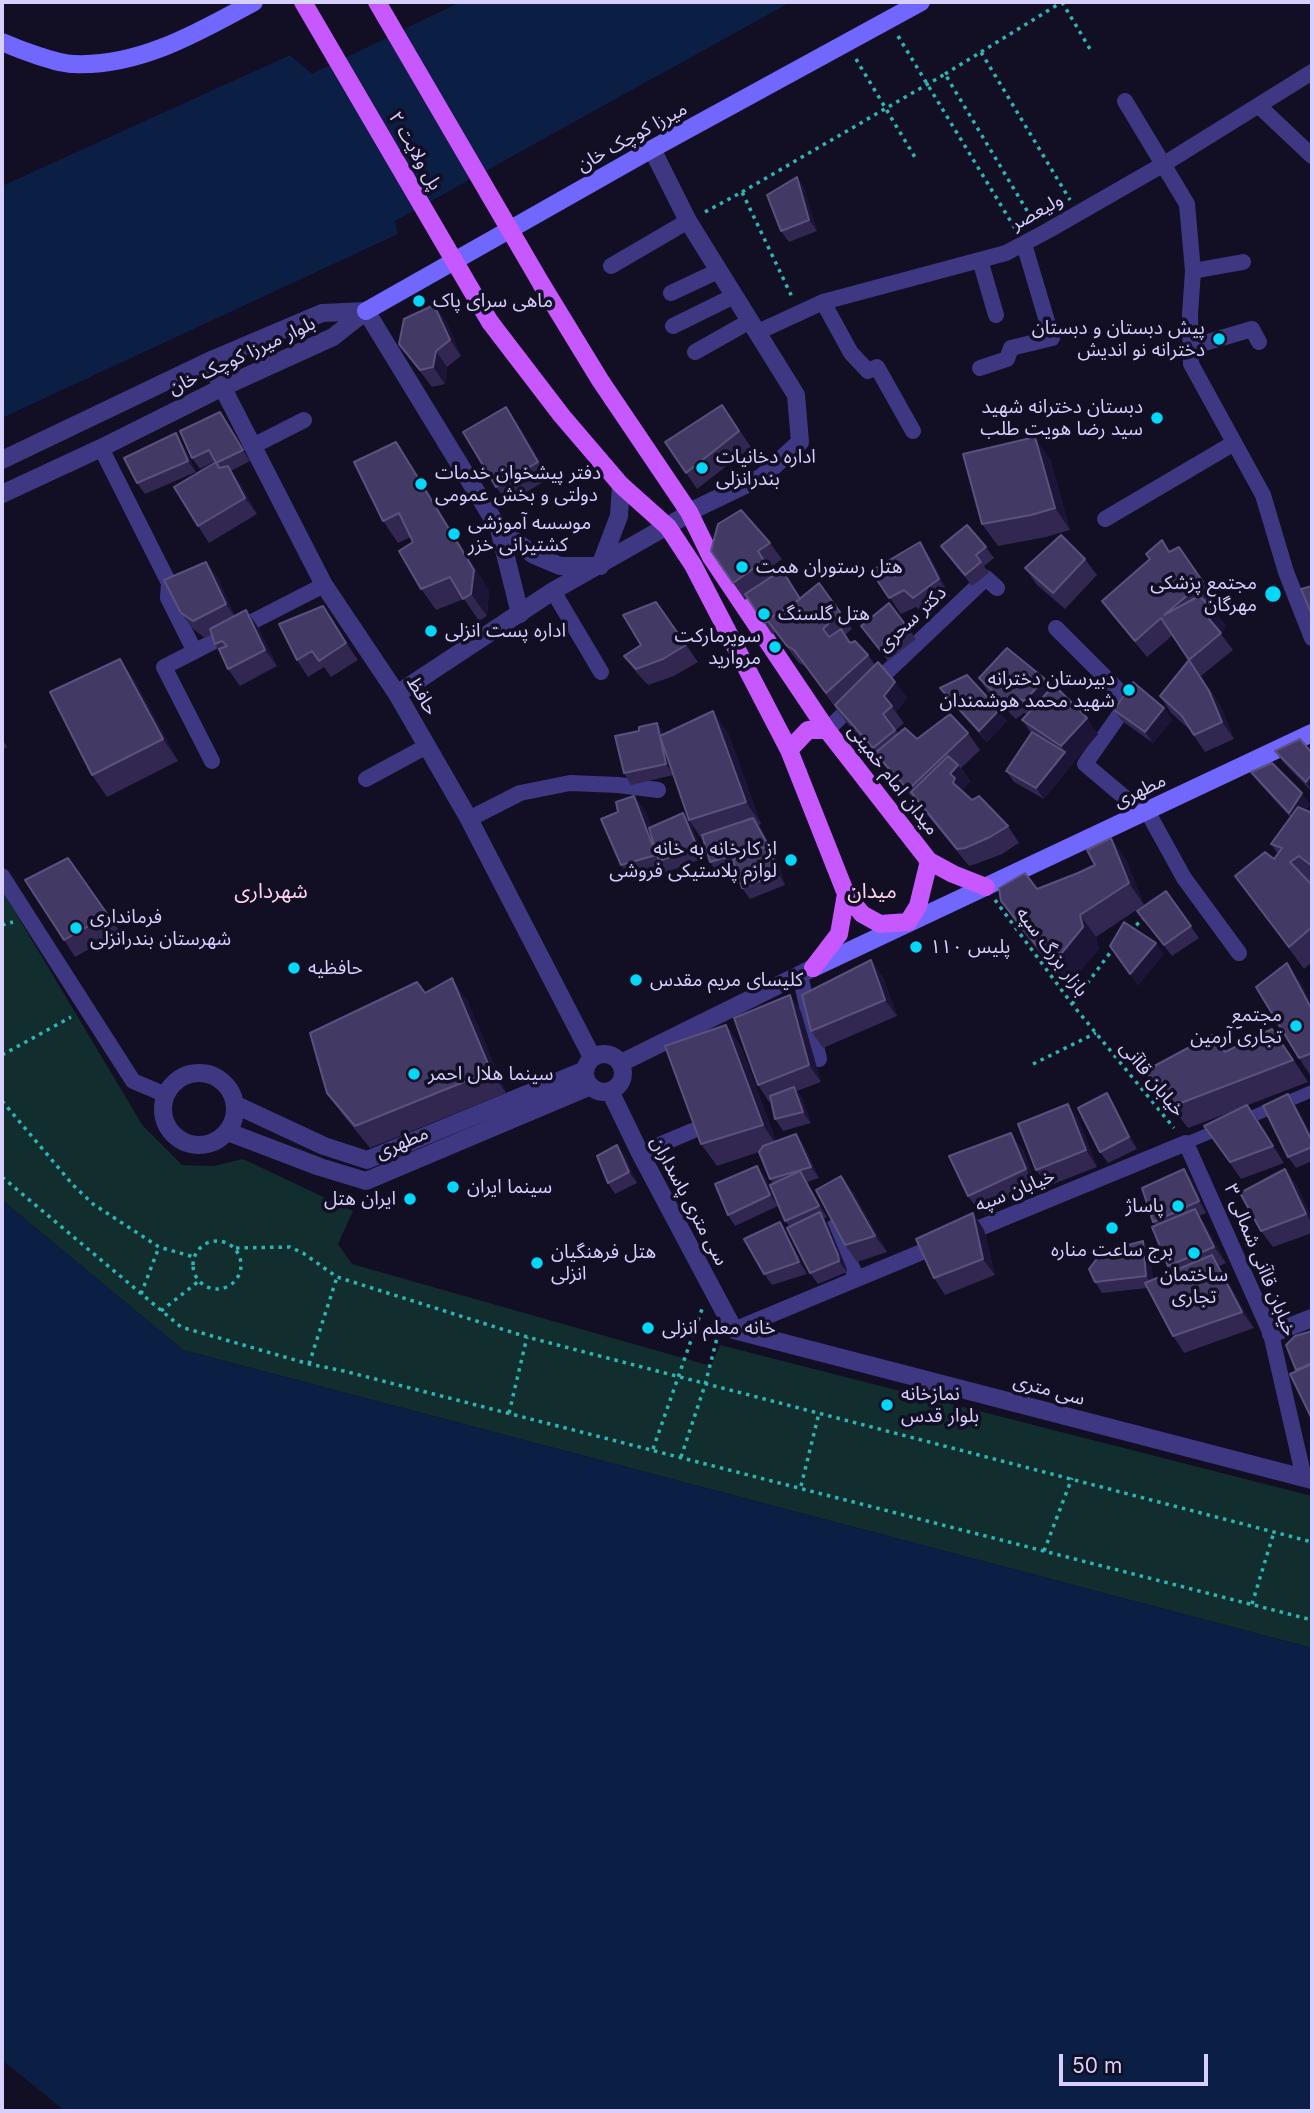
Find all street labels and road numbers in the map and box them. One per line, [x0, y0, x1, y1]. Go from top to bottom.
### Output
street label: میرزا کوچک خان [573, 97, 691, 177]
street label: پل ولایت ۲ [383, 108, 447, 194]
street label: ولیعصر [1007, 188, 1067, 236]
street label: بلوار میرزا کوچک خان [165, 312, 319, 400]
street label: دکتر سحری [873, 581, 951, 657]
street label: حافظ [402, 673, 442, 719]
street label: میدان امام خمینی [843, 720, 943, 840]
street label: مطهری [1110, 769, 1170, 813]
street label: بازار بزرگ سپه [1011, 903, 1093, 1001]
street label: خیابان قاآنی [1115, 1037, 1189, 1121]
street label: مطهری [372, 1122, 432, 1164]
street label: سی متری پاسداران [645, 1132, 733, 1270]
street label: خیابان سپه [972, 1165, 1058, 1217]
street label: خیابان قاآنی شمالی ۳ [1219, 1181, 1301, 1339]
street label: سی متری [1011, 1370, 1087, 1410]

